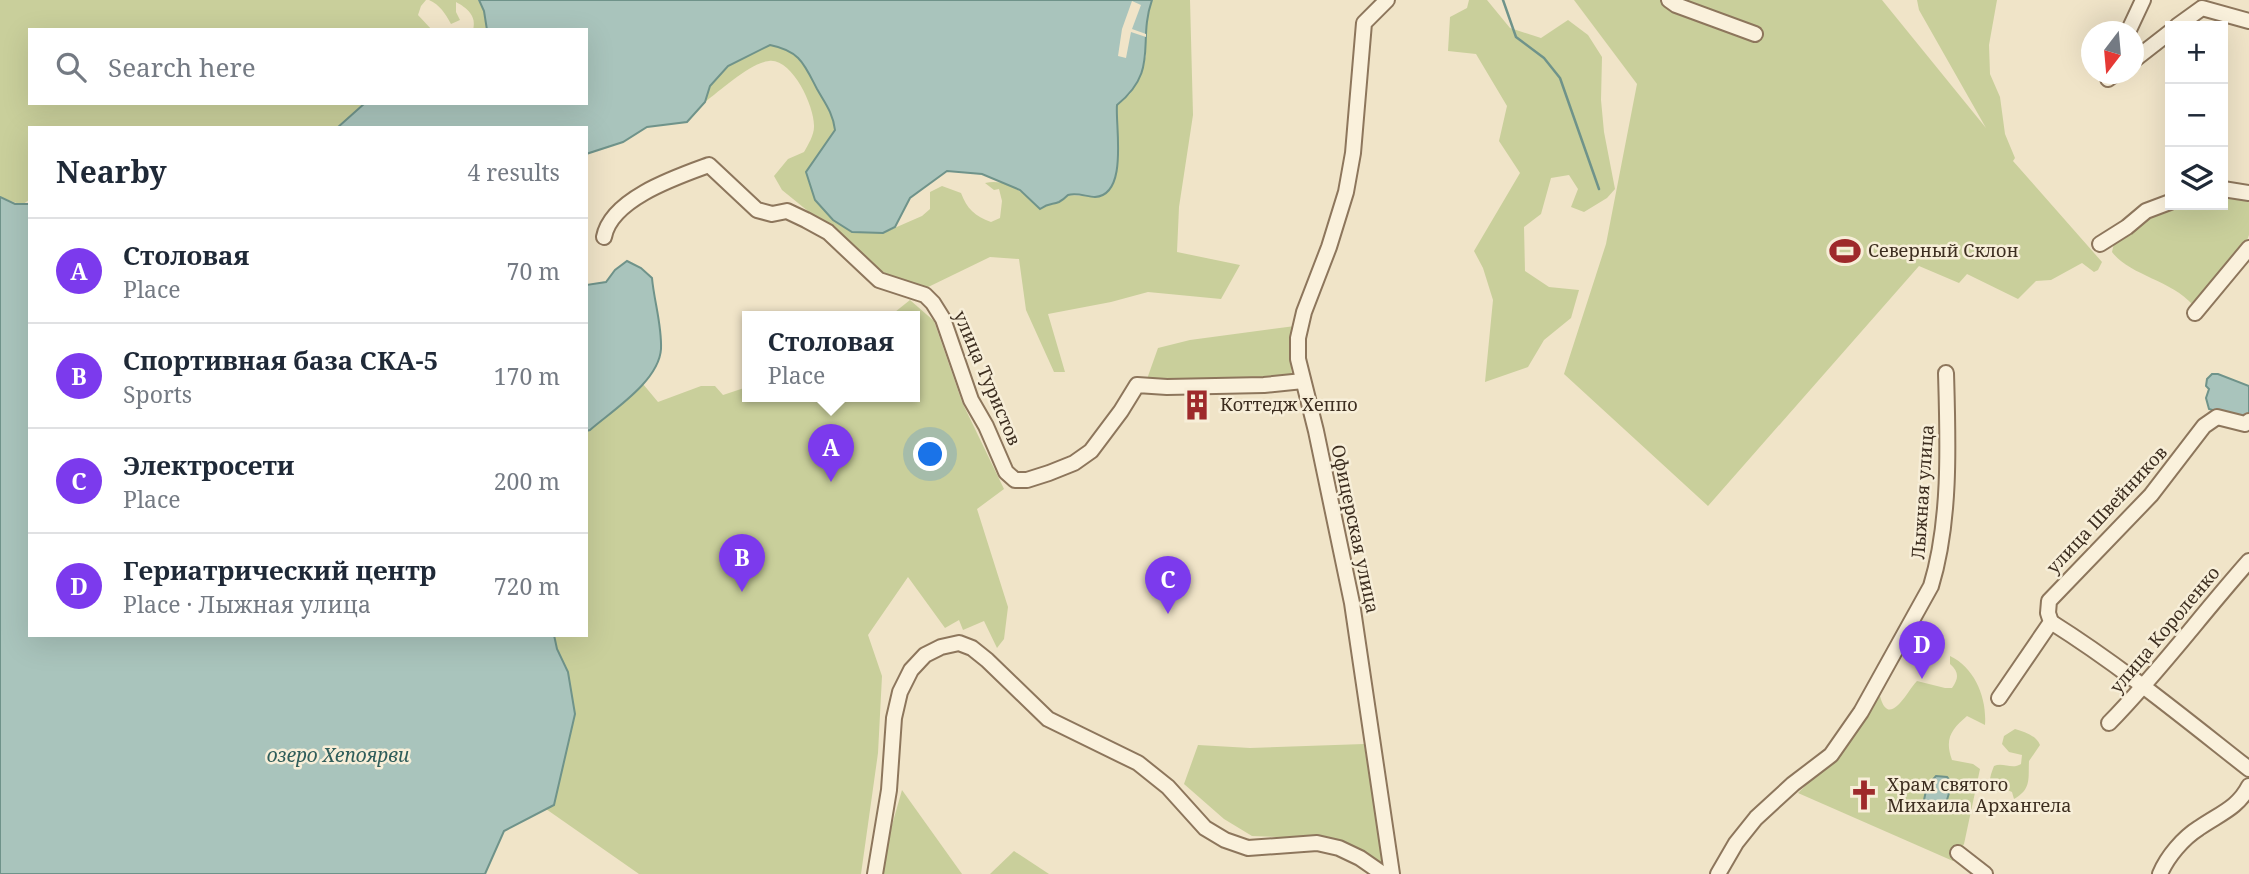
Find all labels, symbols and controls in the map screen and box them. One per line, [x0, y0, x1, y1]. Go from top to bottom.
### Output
north arrow [2081, 21, 2144, 84]
map controls [2165, 21, 2228, 210]
button: + [2165, 21, 2228, 84]
search box [28, 28, 588, 105]
icon: search [52, 48, 90, 86]
text: Search here [108, 49, 256, 85]
button: − [2165, 84, 2228, 147]
button: layers [2165, 147, 2228, 210]
text: Nearby [56, 151, 167, 192]
text: 4 results [467, 156, 560, 188]
sports icon: Северный Склон [1828, 234, 1862, 268]
text: Столовая [123, 237, 249, 273]
place label: Северный Склон [1868, 238, 2019, 262]
text: A [70, 255, 88, 287]
text: 70 m [507, 255, 560, 287]
text: Place [123, 273, 181, 305]
street label: улица Туристов [949, 307, 1027, 449]
popup [742, 311, 920, 402]
text: Столовая [768, 323, 894, 359]
text: Спортивная база СКА-5 [123, 342, 438, 378]
text: Place [768, 359, 825, 391]
text: B [71, 360, 87, 392]
text: 170 m [494, 360, 560, 392]
text: Sports [123, 378, 192, 410]
building icon: Коттедж Хеппо [1180, 388, 1214, 422]
place label: Коттедж Хеппо [1220, 392, 1358, 416]
pin: A [808, 424, 854, 482]
street label: Лыжная улица [1905, 424, 1939, 560]
your location [913, 437, 947, 471]
street label: улица Швейников [2041, 440, 2172, 578]
street label: Офицерская улица [1326, 442, 1386, 615]
text: Электросети [123, 447, 295, 483]
text: C [71, 465, 87, 497]
text: 200 m [494, 465, 560, 497]
text: Place [123, 483, 181, 515]
pin: B [719, 534, 765, 592]
text: Гериатрический центр [123, 552, 436, 588]
pin: C [1145, 556, 1191, 614]
street label: улица Короленко [2104, 561, 2225, 698]
text: D [70, 570, 88, 602]
text: 720 m [494, 570, 560, 602]
text: Place · Лыжная улица [123, 588, 371, 620]
pin: D [1899, 621, 1945, 679]
water label: озеро Хепоярви [267, 742, 409, 768]
place label: Храм святого Михаила Архангела [1887, 772, 2071, 817]
church icon: Храм святого Михаила Архангела [1847, 778, 1881, 812]

